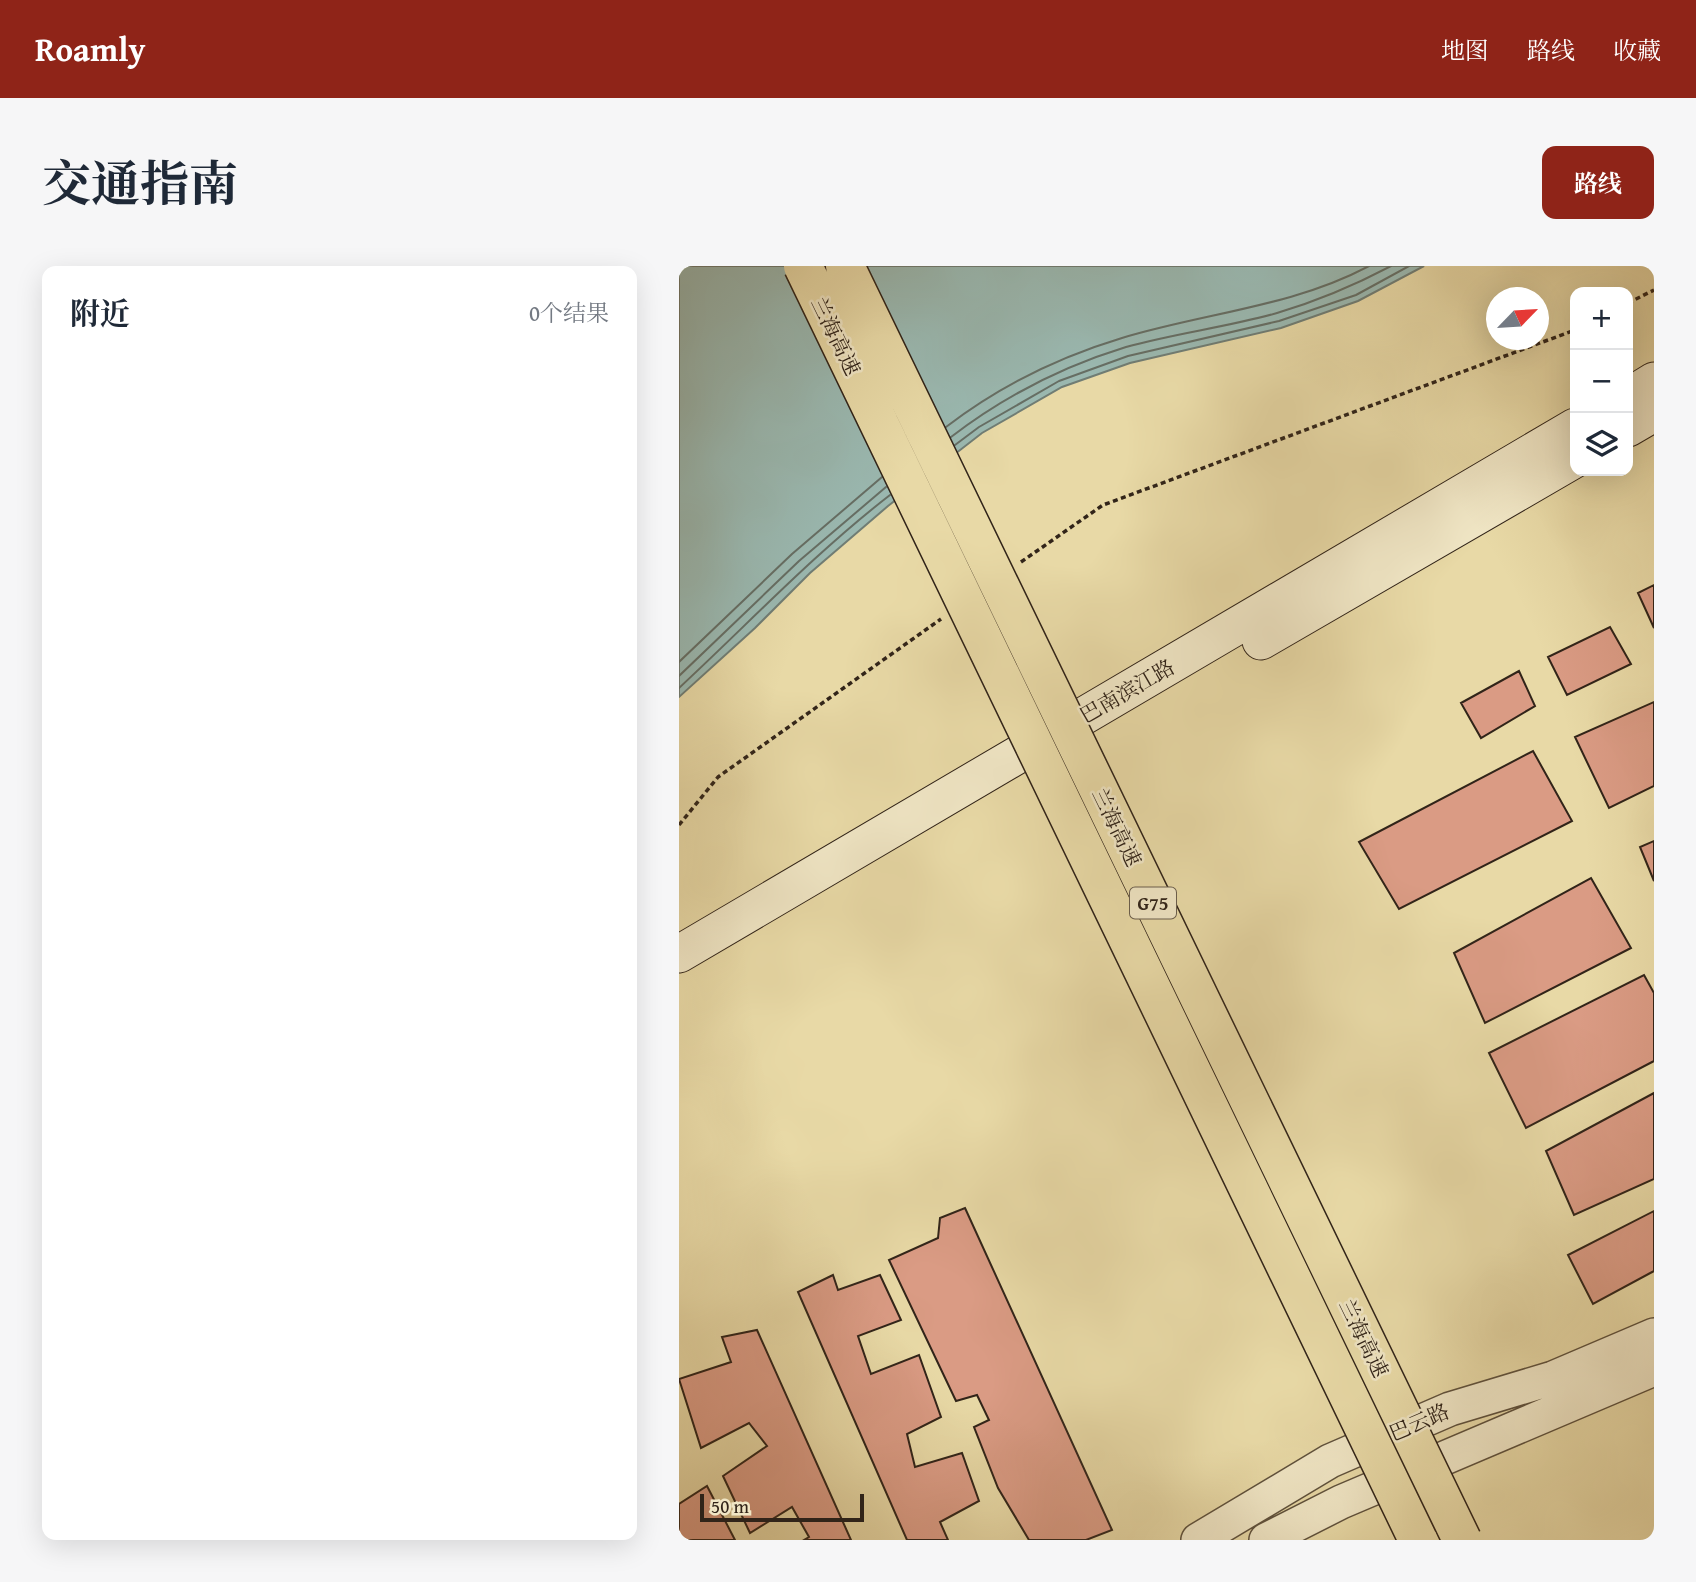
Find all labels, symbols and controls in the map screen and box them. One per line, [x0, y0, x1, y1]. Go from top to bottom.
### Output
text: Roamly [35, 25, 145, 73]
text: 地图 [1441, 33, 1489, 68]
text: 路线 [1527, 33, 1575, 68]
text: 收藏 [1613, 33, 1661, 68]
button: 路线 [1542, 146, 1654, 219]
text: 交通指南 [42, 147, 238, 219]
north arrow [1486, 287, 1549, 350]
map controls [1570, 287, 1633, 476]
button: + [1570, 287, 1633, 350]
text: 附近 [70, 291, 130, 335]
street label: 兰海高速 [804, 291, 868, 381]
text: 0个结果 [529, 296, 609, 329]
button: − [1570, 350, 1633, 413]
button: layers [1570, 413, 1633, 476]
street label: 巴南滨江路 [1074, 651, 1180, 731]
street label: 兰海高速 [1085, 782, 1149, 872]
road number: G75 [1130, 888, 1176, 918]
street label: 兰海高速 [1332, 1293, 1396, 1383]
street label: 巴云路 [1384, 1395, 1454, 1449]
scale bar [700, 1491, 865, 1523]
text: 50 m [711, 1492, 749, 1520]

